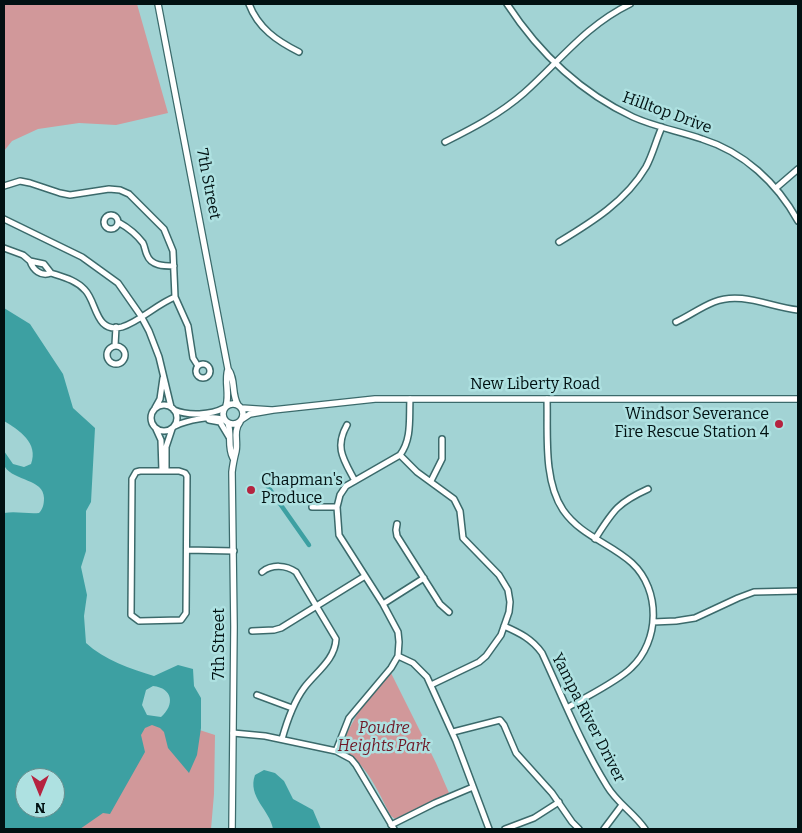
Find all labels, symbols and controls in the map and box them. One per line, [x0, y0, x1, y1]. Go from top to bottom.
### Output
street label: Hilltop Drive [620, 88, 714, 138]
street label: 7th Street [192, 147, 224, 221]
street label: New Liberty Road [470, 375, 600, 395]
place label: Windsor Severance Fire Rescue Station 4 [614, 405, 769, 443]
marker: Windsor Severance Fire Rescue Station 4 [773, 418, 785, 430]
place label: Chapman's Produce [261, 471, 343, 509]
marker: Chapman's Produce [245, 484, 257, 496]
street label: 7th Street [210, 608, 230, 680]
street label: Yampa River Driver [547, 650, 629, 786]
park label: Poudre Heights Park [338, 719, 430, 757]
north arrow [15, 768, 65, 818]
text: N [35, 799, 45, 816]

